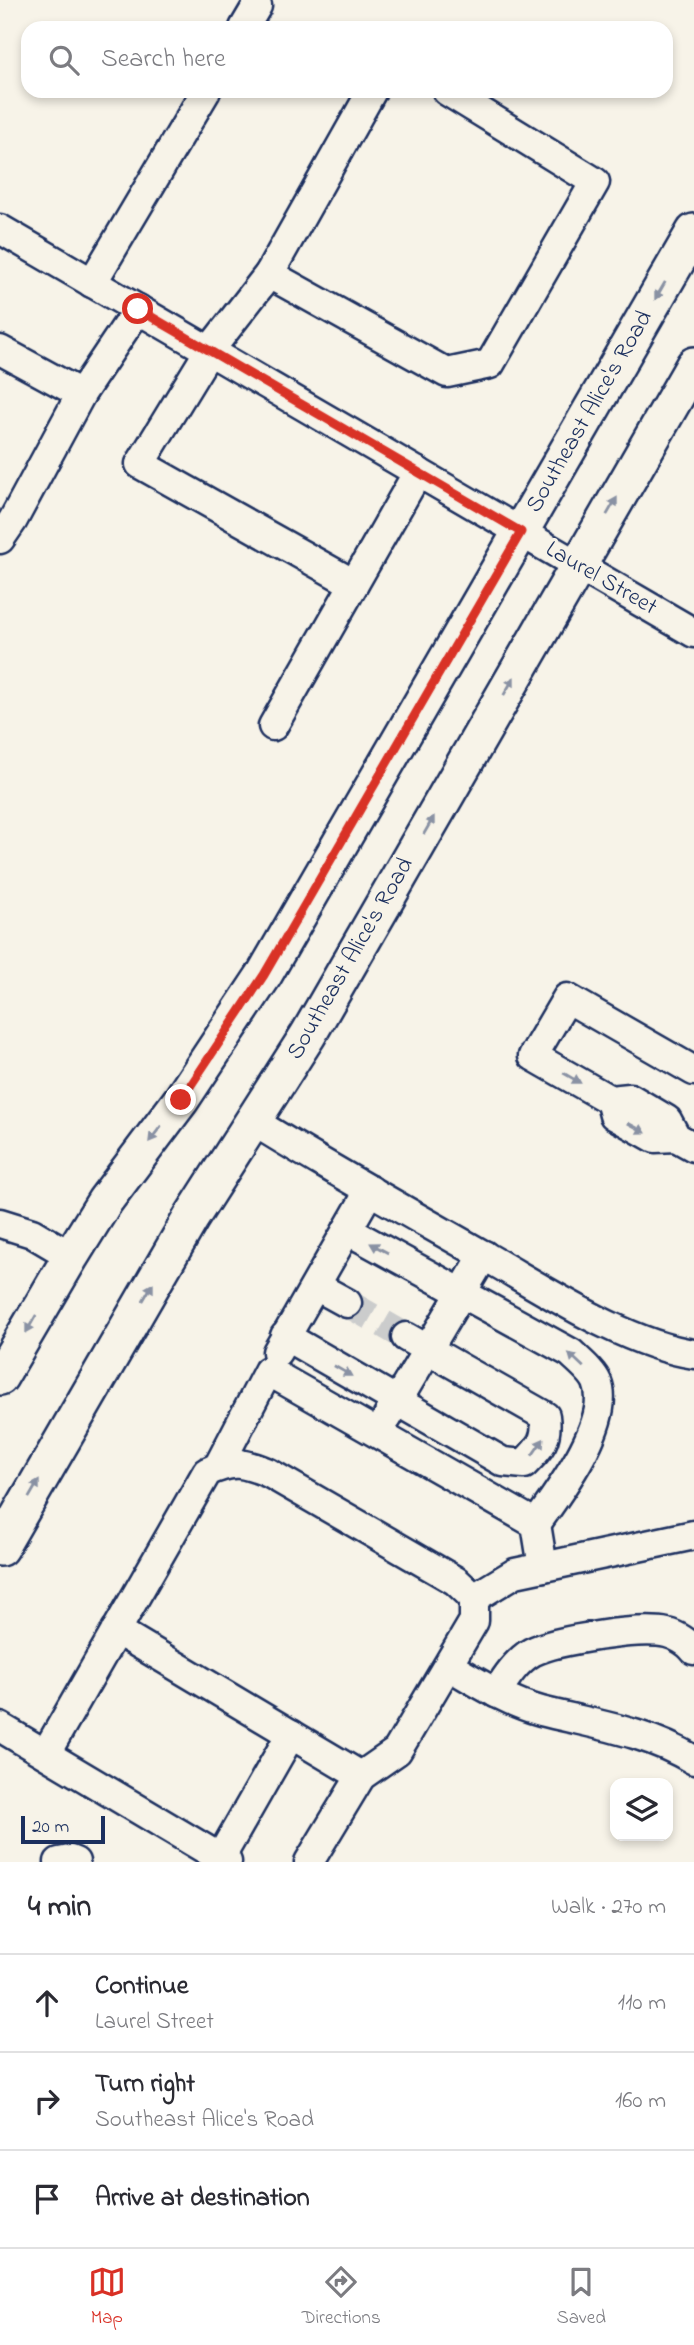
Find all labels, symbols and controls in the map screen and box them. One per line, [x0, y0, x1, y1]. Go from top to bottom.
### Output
search box [21, 21, 673, 98]
icon: search [45, 41, 83, 79]
text: Search here [101, 41, 226, 79]
one-way arrow [654, 282, 666, 301]
route start [122, 293, 153, 324]
street label: Southeast Alice's Road [518, 304, 663, 520]
one-way arrow [606, 497, 618, 516]
street label: Laurel Street [538, 533, 664, 625]
one-way arrow [503, 676, 515, 695]
one-way arrow [423, 815, 435, 834]
street label: Southeast Alice's Road [279, 851, 424, 1067]
one-way arrow [562, 1072, 581, 1084]
route end [165, 1084, 196, 1115]
one-way arrow [627, 1122, 647, 1134]
one-way arrow [148, 1125, 162, 1143]
one-way arrow [369, 1242, 388, 1254]
one-way arrow [142, 1283, 154, 1302]
one-way arrow [25, 1315, 37, 1334]
one-way arrow [568, 1352, 585, 1368]
one-way arrow [334, 1365, 353, 1377]
one-way arrow [531, 1438, 545, 1456]
one-way arrow [28, 1480, 40, 1499]
map controls [610, 1778, 673, 1841]
button: layers [610, 1778, 673, 1841]
scale bar [21, 1813, 105, 1845]
text: 20 m [32, 1814, 69, 1841]
text: 4 min [28, 1886, 91, 1930]
text: Walk · 270 m [551, 1891, 666, 1924]
text: Continue [95, 1968, 188, 2006]
icon: ahead [28, 1984, 66, 2022]
text: 110 m [618, 1987, 666, 2020]
text: Laurel Street [95, 2006, 214, 2039]
text: Turn right [95, 2066, 195, 2104]
icon: right [28, 2082, 66, 2120]
text: 160 m [615, 2085, 666, 2118]
text: Southeast Alice's Road [95, 2104, 314, 2137]
icon: arrive [28, 2180, 66, 2218]
text: Arrive at destination [95, 2180, 310, 2218]
tab: Map [88, 2263, 126, 2332]
tab: Directions [302, 2263, 381, 2332]
tab: Saved [557, 2263, 606, 2332]

